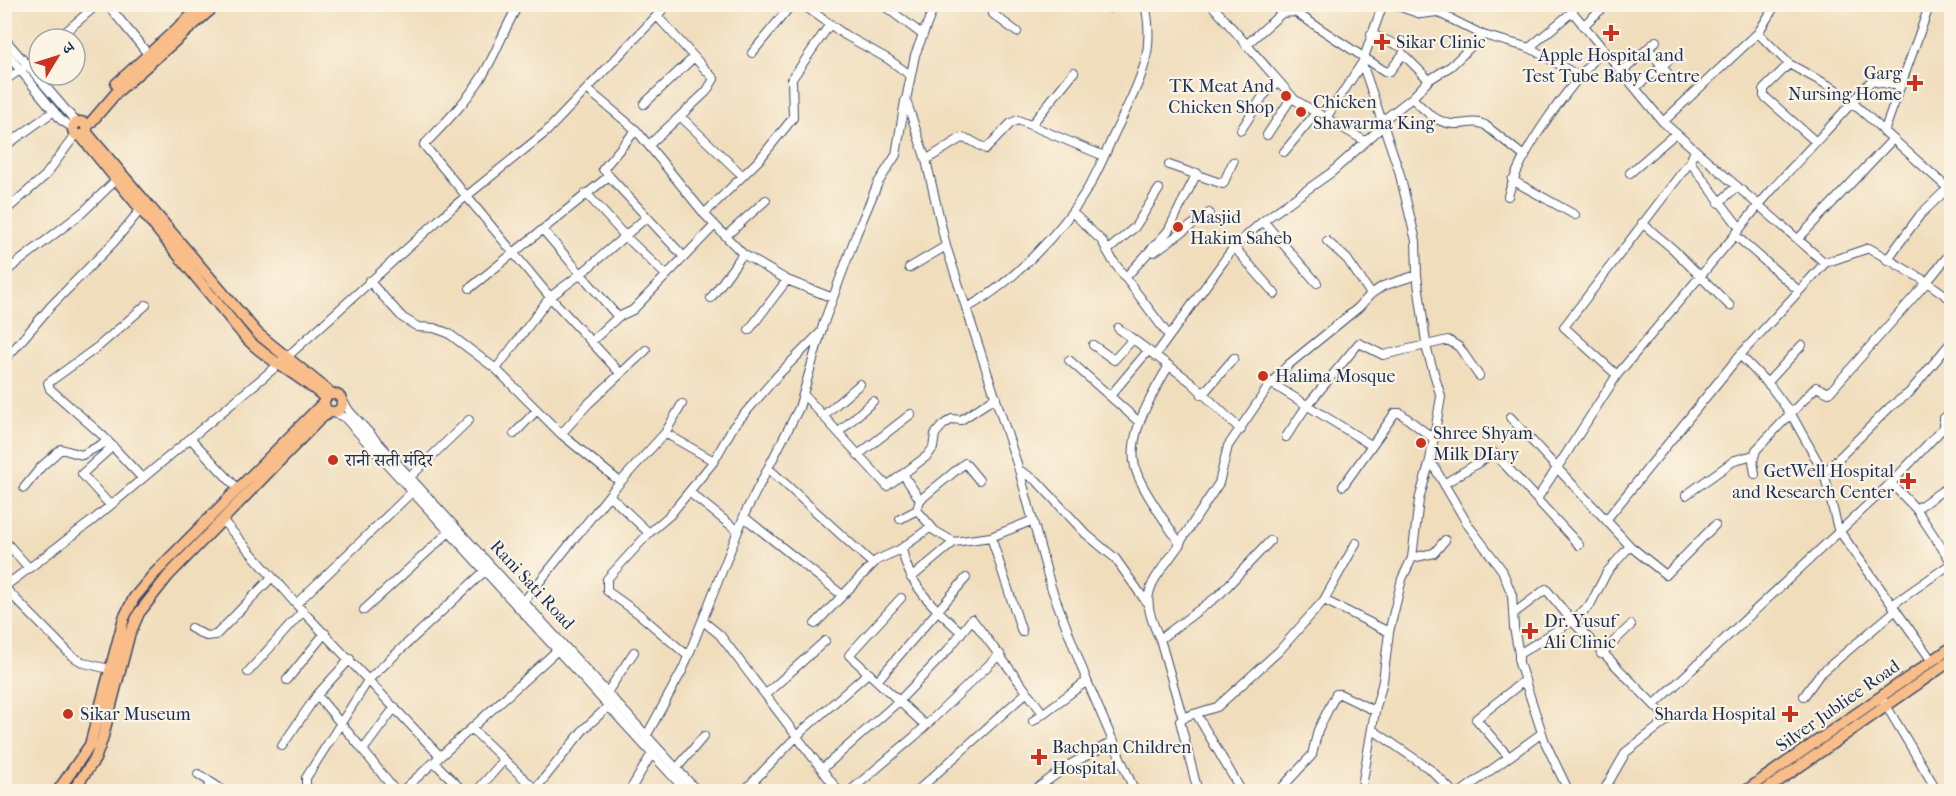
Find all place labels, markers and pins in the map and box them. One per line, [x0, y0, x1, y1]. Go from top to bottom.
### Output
marker: Apple Hospital and Test Tube Baby Centre [1602, 24, 1620, 42]
place label: Sikar Clinic [1396, 32, 1486, 53]
marker: Sikar Clinic [1373, 33, 1391, 51]
place label: Apple Hospital and Test Tube Baby Centre [1522, 45, 1700, 87]
place label: Garg Nursing Home [1788, 63, 1902, 105]
marker: Garg Nursing Home [1906, 74, 1924, 92]
place label: TK Meat And Chicken Shop [1168, 76, 1274, 118]
marker: TK Meat And Chicken Shop [1279, 89, 1293, 103]
place label: Chicken Shawarma King [1313, 92, 1436, 134]
marker: Chicken Shawarma King [1294, 105, 1308, 119]
place label: Masjid Hakim Saheb [1190, 207, 1292, 249]
marker: Masjid Hakim Saheb [1171, 220, 1185, 234]
place label: Halima Mosque [1275, 366, 1395, 387]
marker: Halima Mosque [1256, 369, 1270, 383]
place label: Shree Shyam Milk DIary [1433, 423, 1533, 465]
marker: Shree Shyam Milk DIary [1414, 436, 1428, 450]
place label: रानी सती मंदिर [344, 450, 434, 471]
marker: रानी सती मंदिर [326, 453, 340, 467]
place label: GetWell Hospital and Research Center [1732, 461, 1894, 503]
marker: GetWell Hospital and Research Center [1899, 472, 1917, 490]
place label: Dr. Yusuf Ali Clinic [1543, 611, 1620, 653]
marker: Dr. Yusuf Ali Clinic [1521, 622, 1539, 640]
place label: Sikar Museum [80, 704, 191, 725]
place label: Sharda Hospital [1654, 704, 1776, 725]
marker: Sharda Hospital [1781, 705, 1799, 723]
marker: Sikar Museum [61, 707, 75, 721]
place label: Bachpan Children Hospital [1052, 737, 1192, 779]
marker: Bachpan Children Hospital [1030, 748, 1048, 766]

